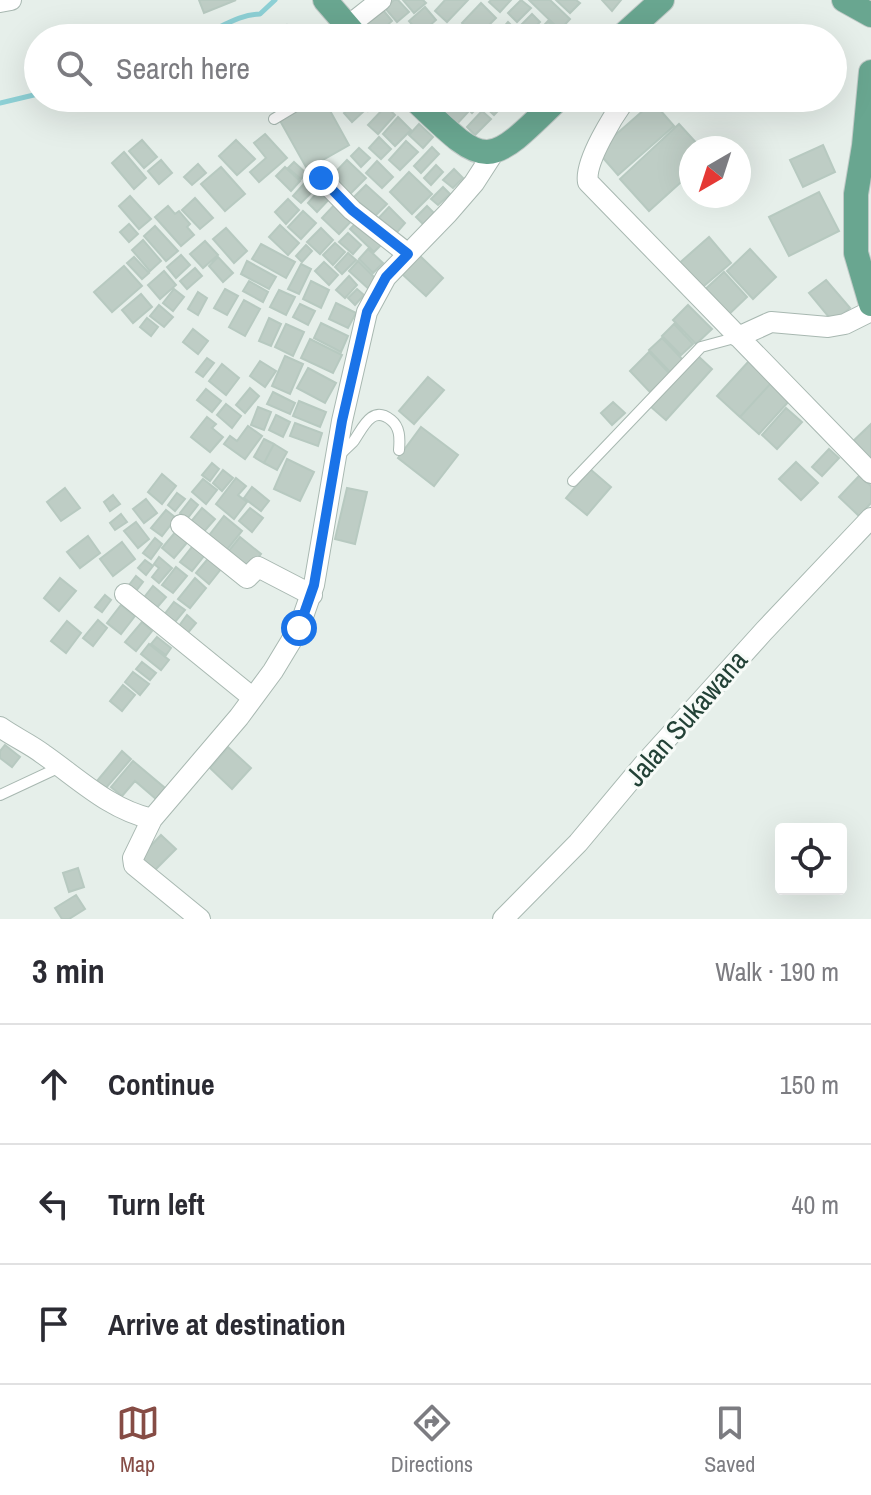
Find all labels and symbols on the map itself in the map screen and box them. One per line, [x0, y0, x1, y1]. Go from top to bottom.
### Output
north arrow [679, 136, 751, 208]
route end [303, 160, 339, 196]
route start [281, 610, 317, 646]
street label: Jalan Sukawana [616, 642, 756, 794]

